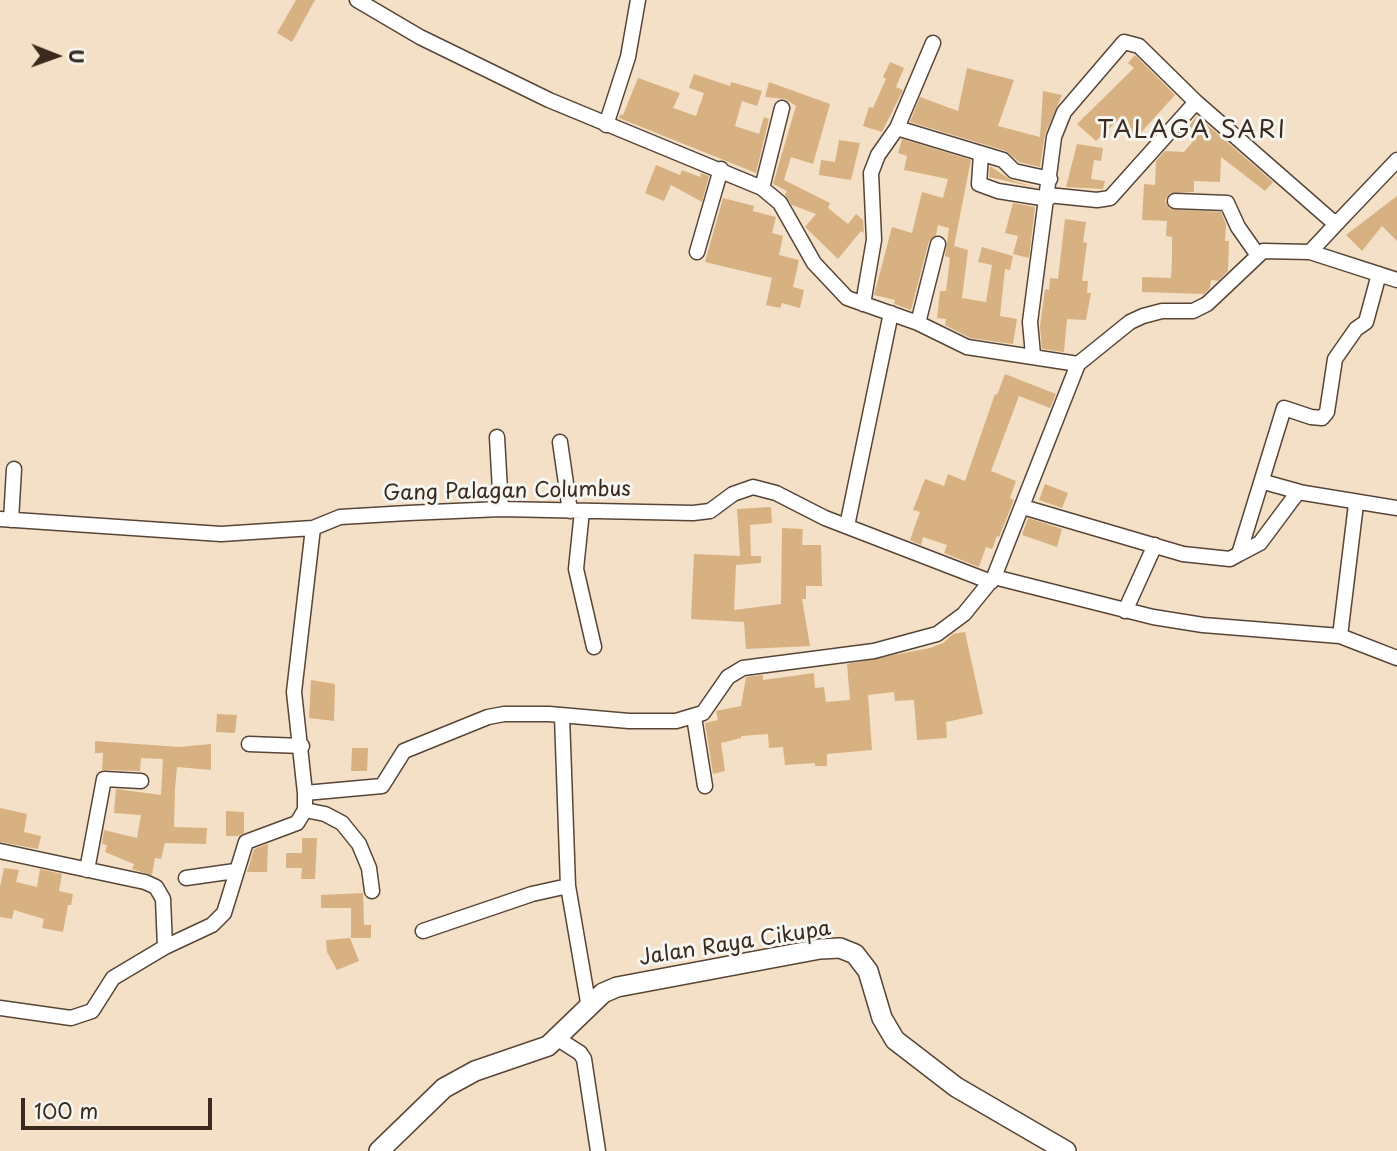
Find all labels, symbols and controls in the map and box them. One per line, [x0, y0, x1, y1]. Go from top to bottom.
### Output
north arrow [21, 21, 91, 91]
text: U [63, 49, 91, 64]
district label: TALAGA SARI [1099, 117, 1285, 145]
street label: Gang Palagan Columbus [383, 477, 631, 507]
street label: Jalan Raya Cikupa [637, 916, 833, 972]
scale bar [24, 1084, 215, 1128]
text: 100 m [34, 1094, 98, 1126]

